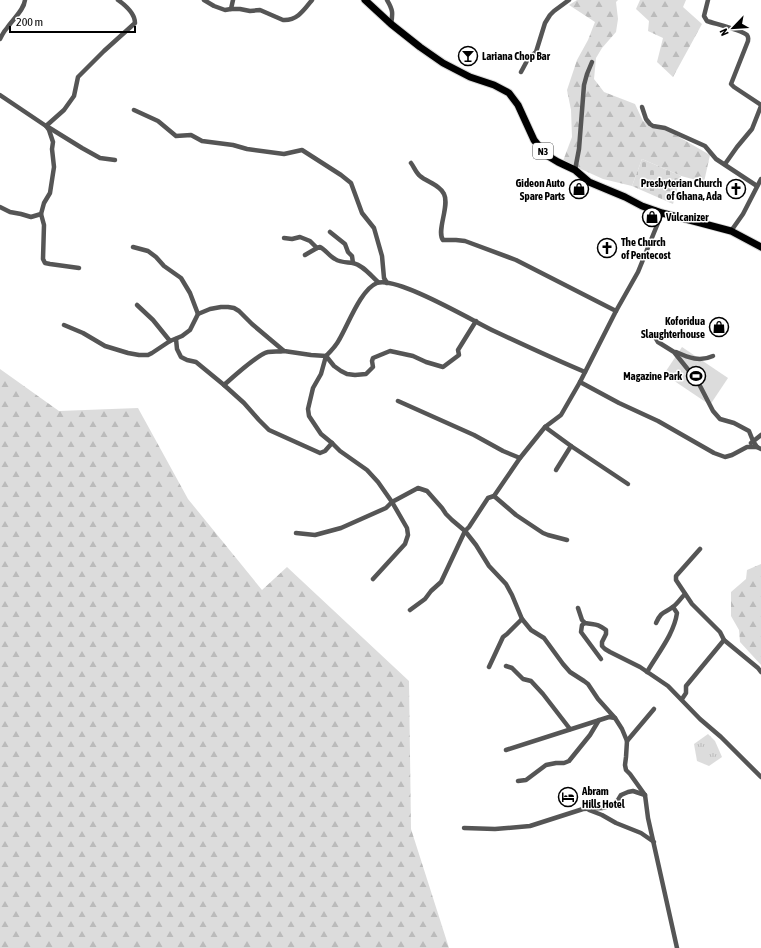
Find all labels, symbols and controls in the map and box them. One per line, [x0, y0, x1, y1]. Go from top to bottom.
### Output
scale bar [10, 8, 135, 34]
north arrow [713, 8, 753, 48]
text: 200 m [16, 15, 43, 29]
text: N [717, 27, 731, 38]
bar icon: Lariana Chop Bar [457, 45, 479, 67]
place label: Lariana Chop Bar [482, 50, 551, 62]
road number: N3 [533, 143, 553, 159]
place label: Gideon Auto Spare Parts [516, 177, 565, 202]
place label: Presbyterian Church of Ghana, Ada [641, 177, 722, 202]
shop icon: Gideon Auto Spare Parts [568, 178, 590, 200]
church icon: Presbyterian Church of Ghana, Ada [725, 178, 747, 200]
shop icon: Vulcanizer [641, 206, 663, 228]
place label: Vulcanizer [665, 211, 709, 223]
place label: The Church of Pentecost [621, 236, 671, 261]
church icon: The Church of Pentecost [596, 237, 618, 259]
place label: Koforidua Slaughterhouse [641, 315, 705, 340]
shop icon: Koforidua Slaughterhouse [708, 316, 730, 338]
sports icon: Magazine Park [685, 365, 707, 387]
place label: Magazine Park [623, 370, 682, 382]
place label: Abram Hills Hotel [581, 785, 626, 810]
hotel icon: Abram Hills Hotel [557, 786, 579, 808]

